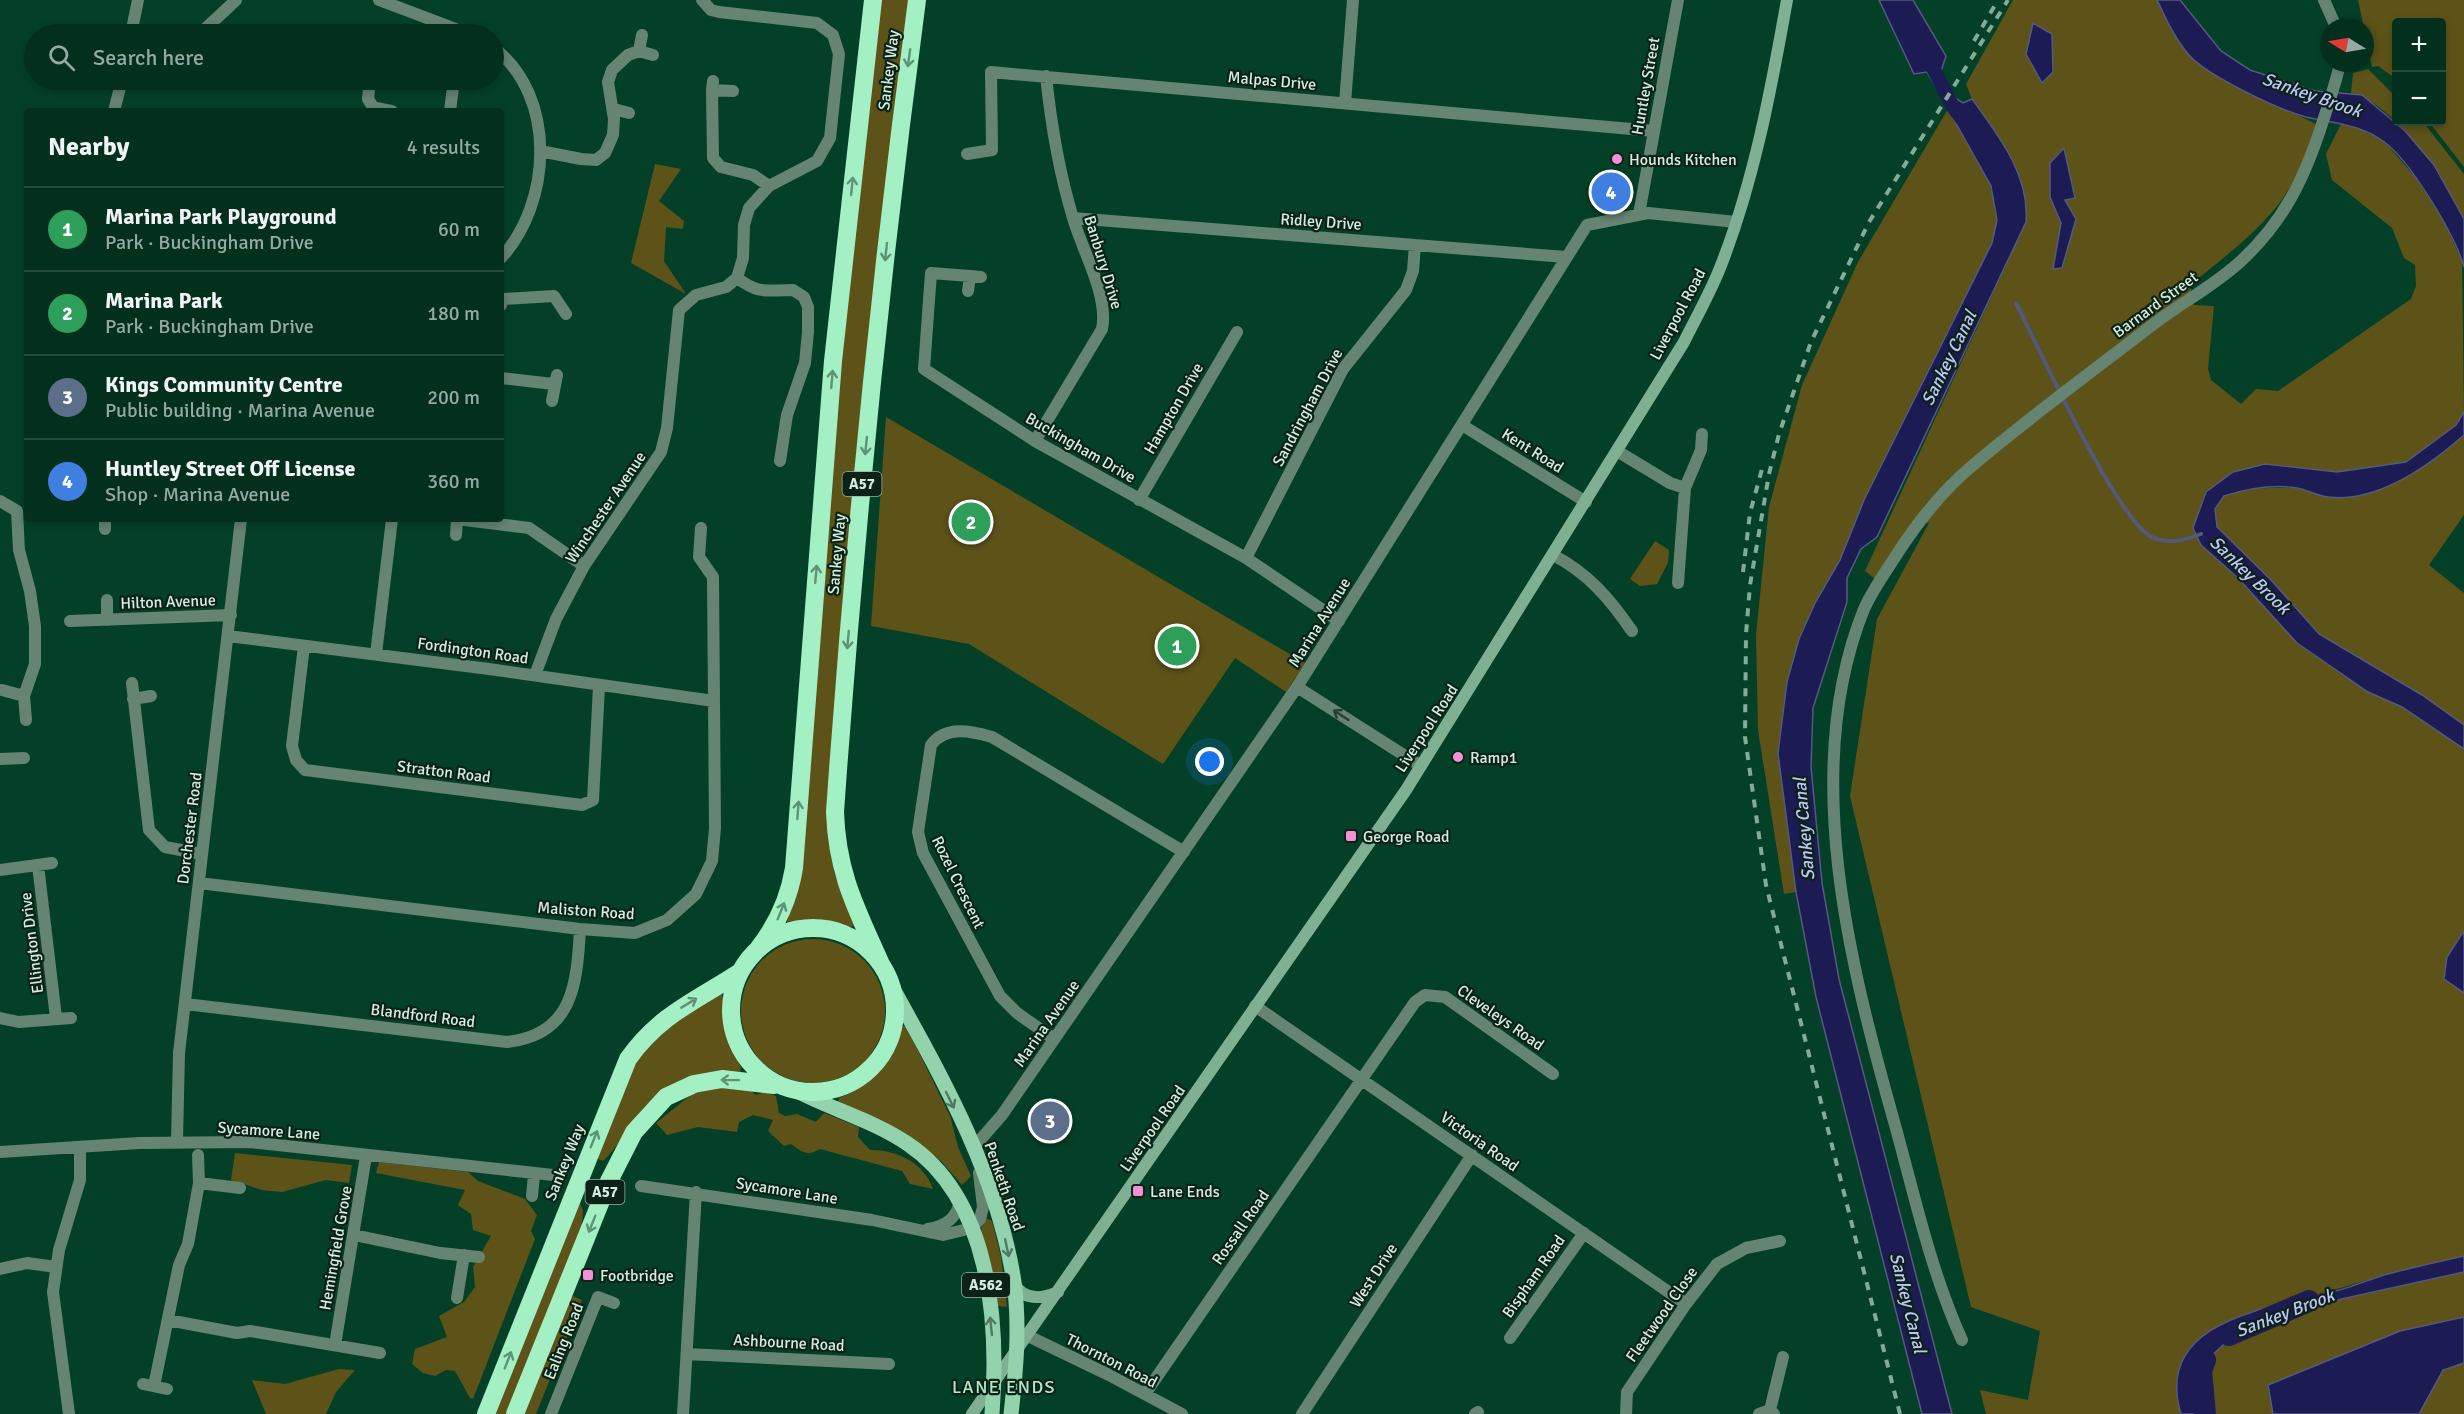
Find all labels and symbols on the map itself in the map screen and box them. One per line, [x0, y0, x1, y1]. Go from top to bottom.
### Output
north arrow [2320, 18, 2374, 72]
street label: Sankey Way [874, 28, 904, 111]
street label: Huntley Street [1628, 35, 1664, 137]
one-way arrow [904, 48, 915, 67]
street label: Malpas Drive [1227, 67, 1317, 95]
water label: Sankey Brook [2260, 68, 2366, 123]
place label: Hounds Kitchen [1629, 150, 1737, 170]
marker: Hounds Kitchen [1610, 152, 1624, 166]
pin: 4 [1592, 170, 1630, 214]
one-way arrow [847, 176, 858, 196]
street label: Ridley Drive [1280, 209, 1362, 235]
street label: Banbury Drive [1079, 213, 1127, 311]
one-way arrow [880, 241, 891, 261]
street label: Liverpool Road [1645, 265, 1710, 364]
street label: Barnard Street [2109, 267, 2202, 342]
water label: Sankey Canal [1917, 305, 1982, 409]
street label: Sandringham Drive [1268, 345, 1347, 470]
street label: Hampton Drive [1140, 359, 1208, 458]
one-way arrow [826, 370, 837, 390]
street label: Buckingham Drive [1022, 408, 1139, 488]
street label: Kent Road [1498, 424, 1567, 478]
one-way arrow [861, 435, 872, 455]
street label: Winchester Avenue [561, 448, 651, 567]
road number: A57 [842, 472, 882, 496]
pin: 2 [952, 500, 990, 544]
street label: Sankey Way [824, 513, 851, 595]
water label: Sankey Brook [2205, 531, 2296, 620]
one-way arrow [811, 564, 822, 584]
street label: Marina Avenue [1284, 574, 1355, 671]
street label: Hilton Avenue [120, 590, 216, 614]
pin: 1 [1158, 624, 1196, 668]
one-way arrow [842, 629, 853, 649]
street label: Fordington Road [416, 633, 530, 669]
street label: Liverpool Road [1391, 681, 1463, 776]
one-way arrow [1333, 708, 1350, 720]
your location [1195, 747, 1224, 776]
place label: Ramp1 [1470, 748, 1517, 768]
marker: Ramp1 [1451, 750, 1465, 764]
street label: Stratton Road [396, 756, 492, 788]
street label: Dorchester Road [173, 771, 207, 885]
water label: Sankey Canal [1788, 775, 1819, 881]
one-way arrow [793, 801, 804, 821]
place label: George Road [1363, 827, 1450, 847]
marker: George Road [1344, 829, 1358, 843]
street label: Rozel Crescent [927, 833, 989, 932]
street label: Ellington Drive [16, 891, 48, 994]
street label: Maliston Road [537, 898, 635, 924]
one-way arrow [776, 903, 787, 921]
street label: Marina Avenue [1009, 976, 1084, 1071]
street label: Cleveleys Road [1453, 980, 1548, 1055]
one-way arrow [680, 996, 697, 1008]
street label: Blandford Road [369, 1000, 476, 1032]
one-way arrow [721, 1074, 741, 1086]
street label: Liverpool Road [1116, 1082, 1190, 1176]
one-way arrow [945, 1091, 957, 1109]
pin: 3 [1030, 1098, 1070, 1144]
street label: Victoria Road [1436, 1107, 1523, 1176]
street label: Sycamore Lane [217, 1117, 321, 1145]
street label: Sankey Way [541, 1121, 589, 1204]
one-way arrow [589, 1130, 600, 1149]
street label: Penketh Road [979, 1139, 1029, 1234]
street label: Sycamore Lane [735, 1173, 839, 1209]
road number: A57 [586, 1180, 624, 1204]
place label: Lane Ends [1150, 1182, 1220, 1202]
street label: Hemingfield Grove [315, 1184, 357, 1312]
marker: Lane Ends [1131, 1184, 1145, 1198]
street label: Rossall Road [1208, 1186, 1274, 1269]
one-way arrow [586, 1214, 597, 1232]
street label: Bispham Road [1498, 1231, 1570, 1322]
one-way arrow [1001, 1239, 1013, 1258]
street label: West Drive [1346, 1240, 1402, 1312]
water label: Sankey Canal [1885, 1250, 1932, 1357]
street label: Fleetwood Close [1621, 1263, 1702, 1366]
place label: Footbridge [600, 1266, 674, 1286]
marker: Footbridge [581, 1268, 595, 1282]
road number: A562 [962, 1273, 1010, 1297]
water label: Sankey Brook [2233, 1283, 2339, 1342]
street label: Ealing Road [539, 1300, 588, 1383]
one-way arrow [985, 1317, 996, 1337]
street label: Thornton Road [1063, 1329, 1161, 1392]
street label: Ashbourne Road [733, 1330, 845, 1356]
one-way arrow [503, 1351, 514, 1369]
district label: LANE ENDS [952, 1376, 1056, 1398]

